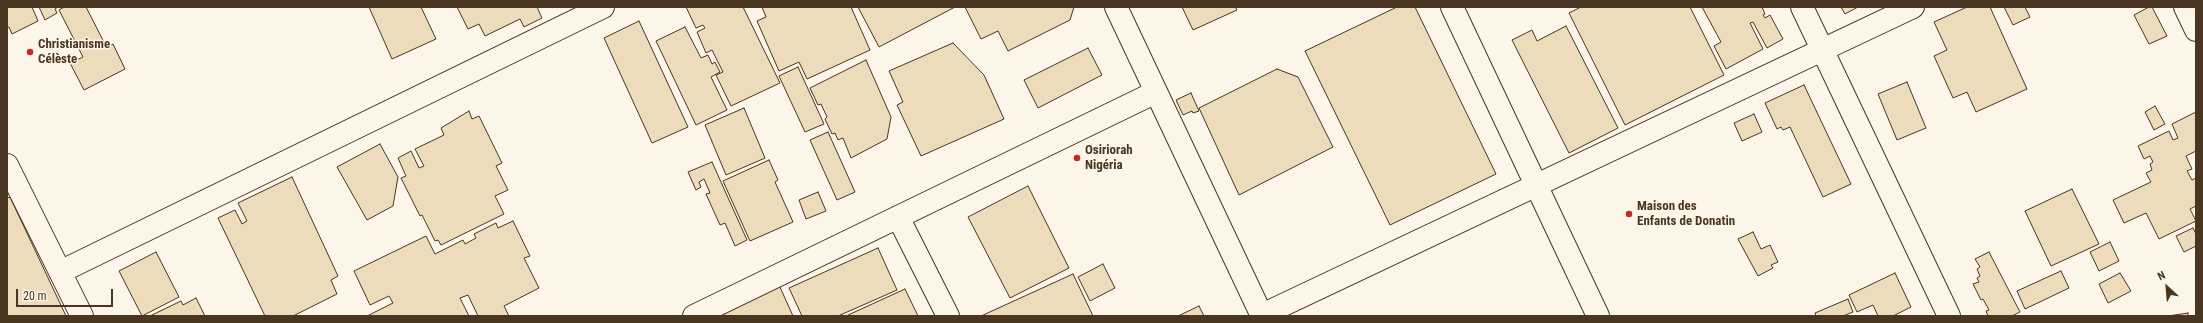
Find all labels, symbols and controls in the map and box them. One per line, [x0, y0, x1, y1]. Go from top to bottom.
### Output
place label: Christianisme Célèste [38, 37, 110, 68]
marker: Christianisme Célèste [25, 47, 35, 57]
place label: Osiriorah Nigéria [1085, 143, 1133, 174]
marker: Osiriorah Nigéria [1072, 153, 1082, 163]
place label: Maison des Enfants de Donatin [1637, 199, 1735, 230]
marker: Maison des Enfants de Donatin [1624, 209, 1634, 219]
north arrow [2147, 267, 2187, 307]
text: N [2156, 268, 2167, 283]
scale bar [18, 281, 115, 307]
text: 20 m [23, 289, 47, 303]

